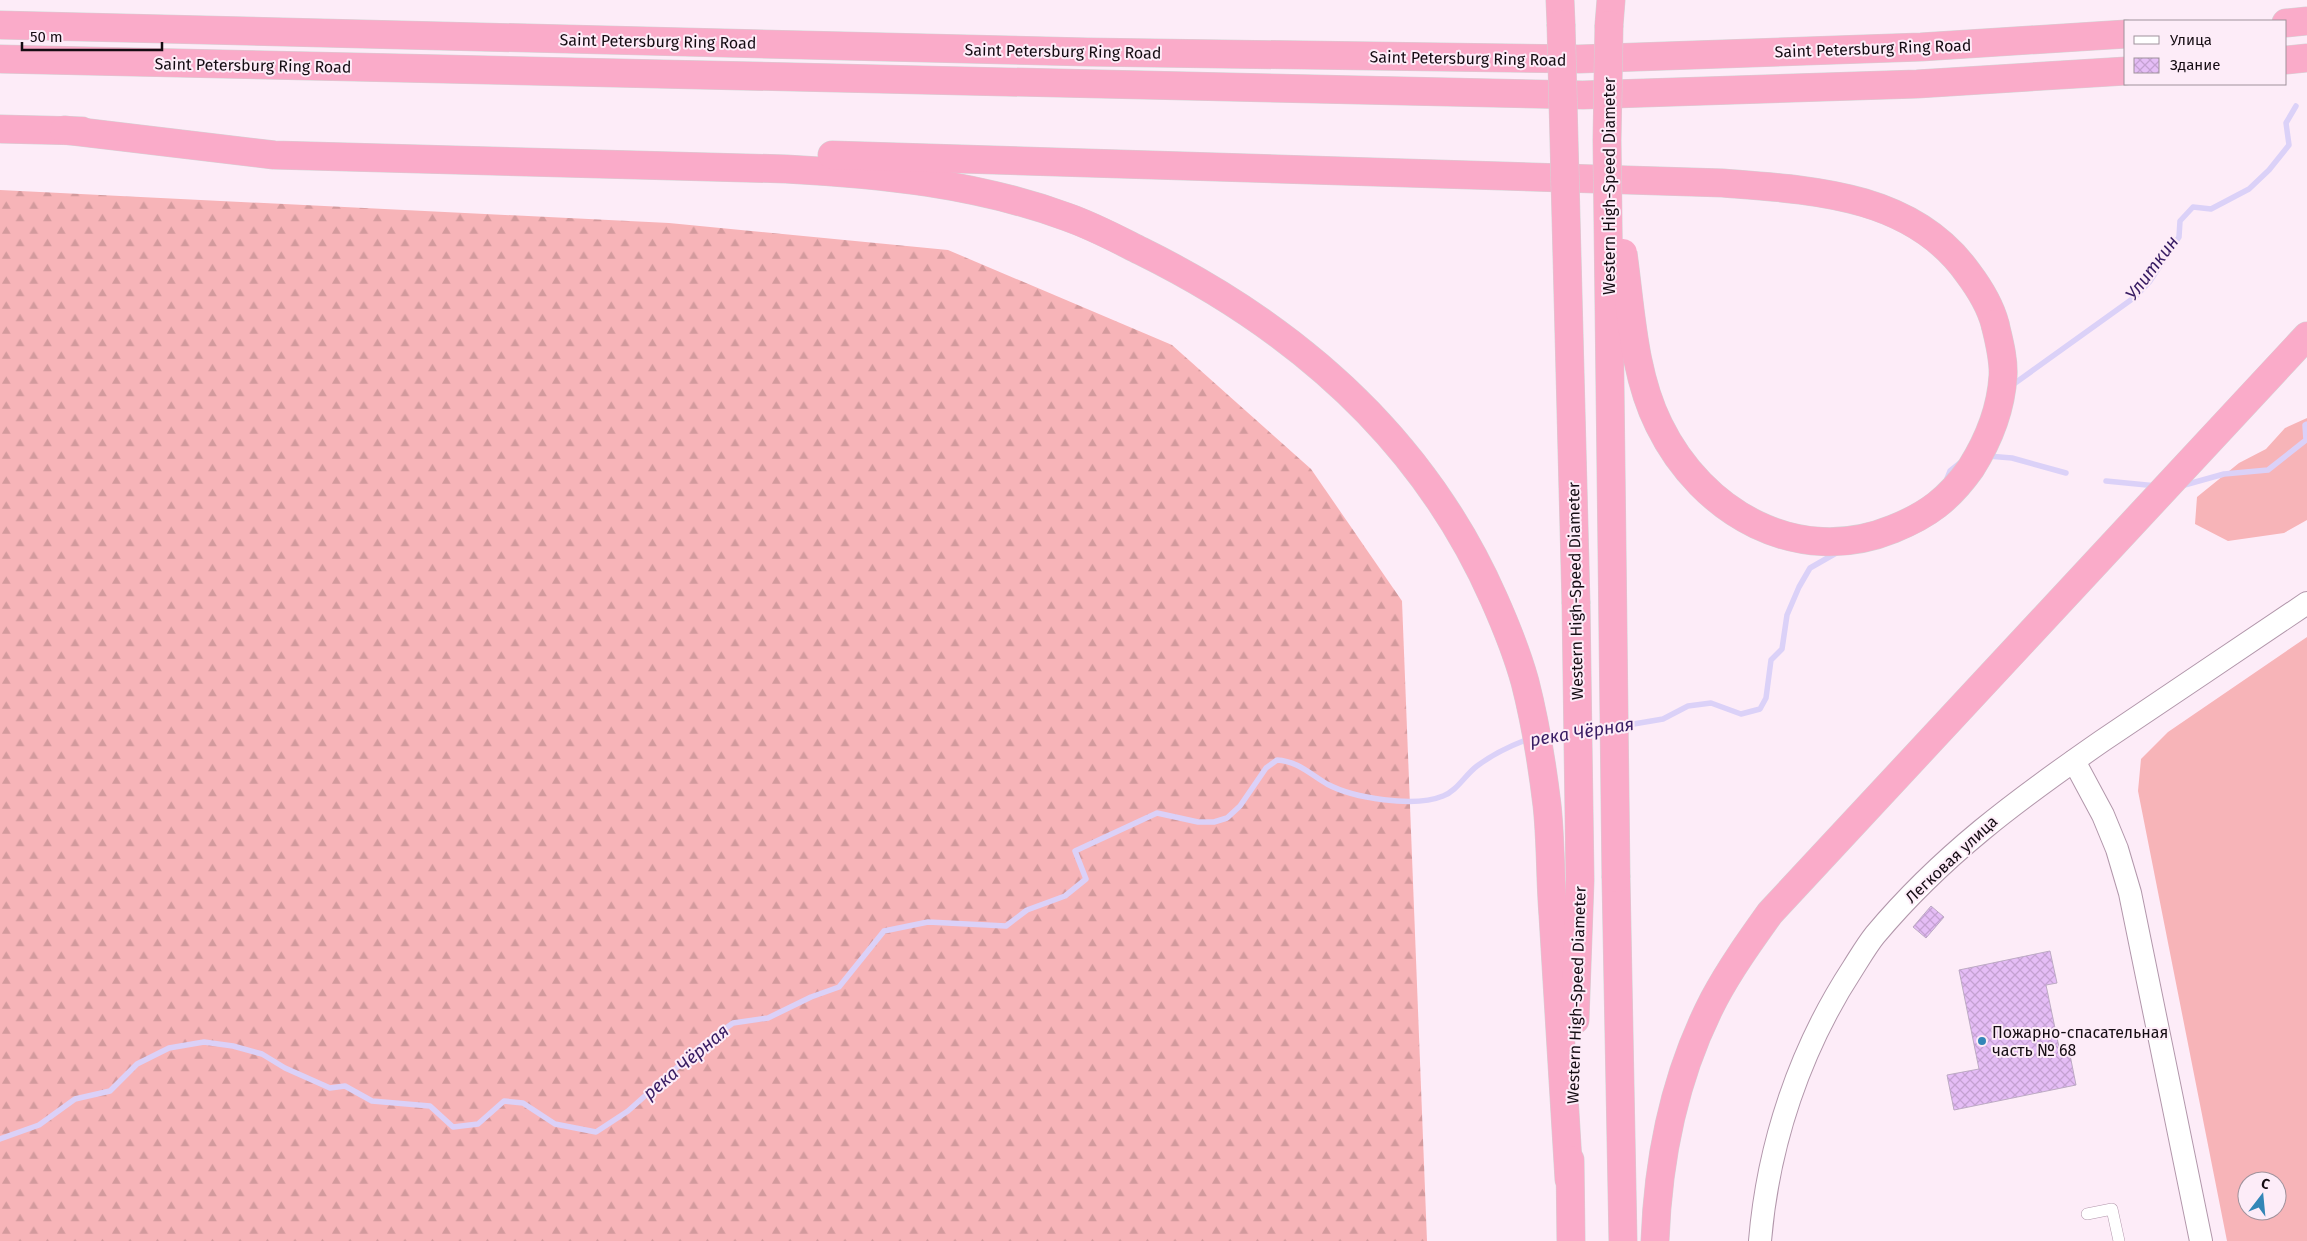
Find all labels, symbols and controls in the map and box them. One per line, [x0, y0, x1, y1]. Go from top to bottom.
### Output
scale bar [22, 20, 162, 52]
legend [2124, 20, 2287, 85]
text: 50 m [30, 28, 63, 46]
street label: Saint Petersburg Ring Road [559, 30, 757, 53]
text: Улица [2170, 31, 2212, 49]
street label: Saint Petersburg Ring Road [1774, 36, 1972, 61]
street label: Saint Petersburg Ring Road [964, 40, 1162, 63]
street label: Saint Petersburg Ring Road [1369, 47, 1567, 70]
street label: Saint Petersburg Ring Road [154, 54, 352, 77]
text: Здание [2170, 56, 2220, 74]
street label: Western High-Speed Diameter [1600, 76, 1619, 295]
water label: Улиткин [2121, 231, 2183, 305]
street label: Western High-Speed Diameter [1564, 481, 1587, 700]
water label: река Чёрная [1528, 713, 1636, 751]
street label: Легковая улица [1901, 812, 2001, 907]
street label: Western High-Speed Diameter [1563, 885, 1590, 1104]
water label: река Чёрная [639, 1020, 733, 1104]
place label: Пожарно-спасательная часть № 68 [1992, 1023, 2168, 1060]
marker: Пожарно-спасательная часть № 68 [1976, 1035, 1988, 1047]
north arrow [2237, 1171, 2287, 1221]
text: С [2259, 1175, 2272, 1193]

